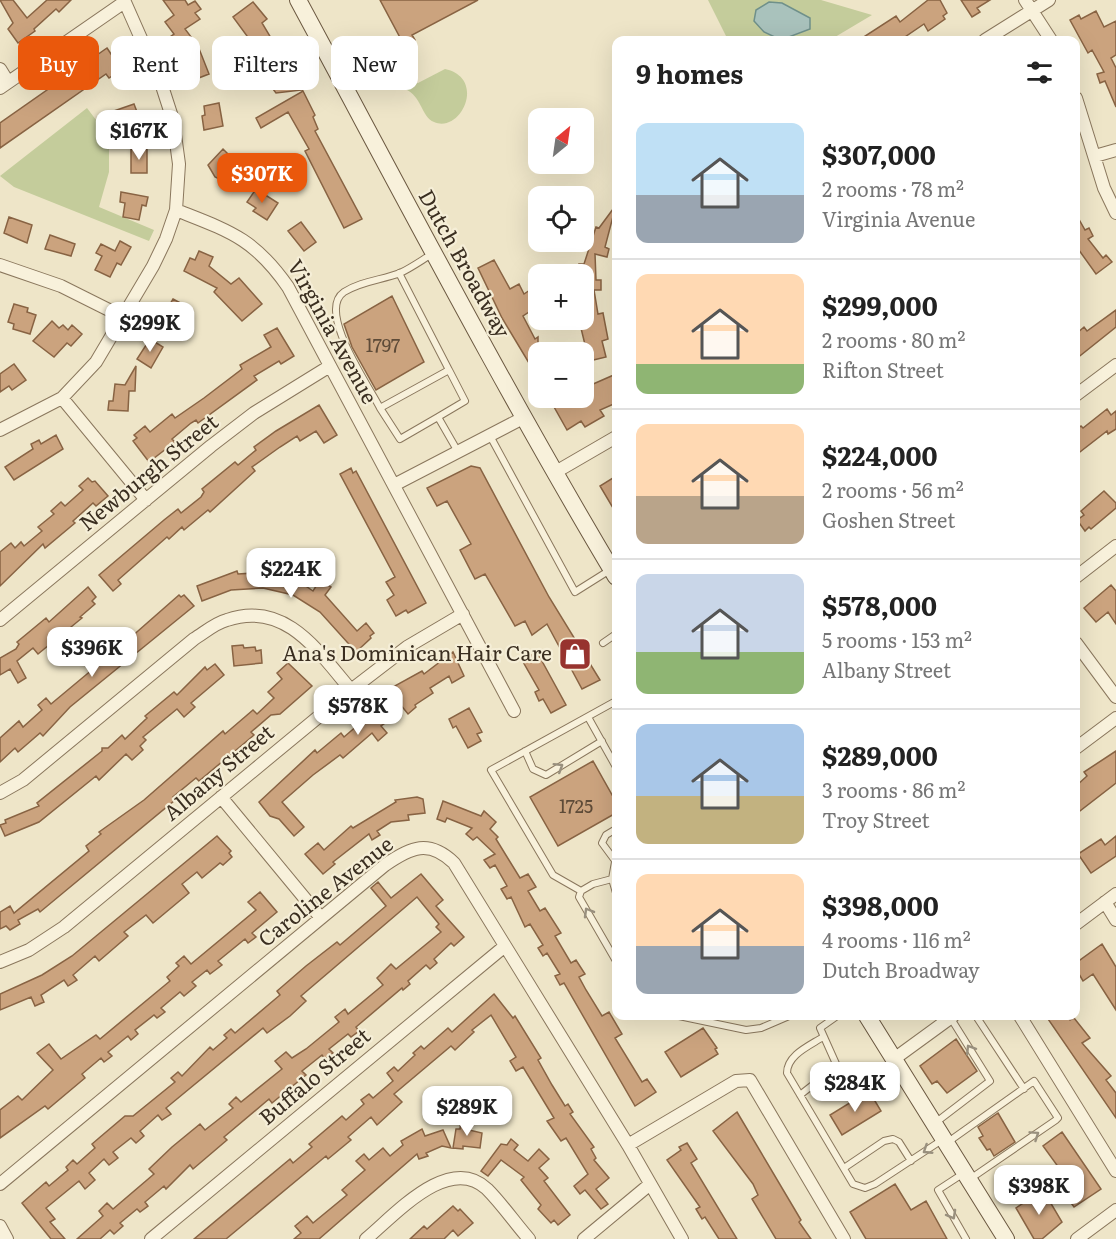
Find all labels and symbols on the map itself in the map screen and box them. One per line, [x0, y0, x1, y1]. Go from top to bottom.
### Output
north arrow [528, 108, 594, 174]
pin: $167K [97, 110, 181, 161]
pin: $307K [220, 153, 304, 204]
street label: Dutch Broadway [413, 183, 520, 343]
street label: Virginia Avenue [282, 253, 387, 409]
pin: $299K [108, 302, 192, 353]
house number: 1797 [366, 331, 400, 358]
street label: Newburgh Street [71, 405, 224, 537]
pin: $224K [249, 548, 333, 599]
pin: $396K [50, 627, 134, 678]
place label: Ana's Dominican Hair Care [282, 636, 552, 667]
shop icon: Ana's Dominican Hair Care [557, 636, 593, 672]
pin: $578K [316, 685, 400, 736]
street label: Albany Street [156, 715, 280, 826]
one-way arrow [553, 763, 563, 775]
house number: 1725 [559, 792, 593, 819]
street label: Caroline Avenue [250, 827, 399, 953]
one-way arrow [584, 908, 595, 918]
street label: Buffalo Street [251, 1019, 376, 1131]
one-way arrow [966, 1045, 977, 1056]
pin: $284K [813, 1062, 897, 1113]
pin: $289K [425, 1086, 509, 1137]
one-way arrow [1028, 1131, 1039, 1142]
one-way arrow [923, 1142, 934, 1153]
pin: $398K [997, 1165, 1081, 1216]
one-way arrow [945, 1209, 956, 1219]

